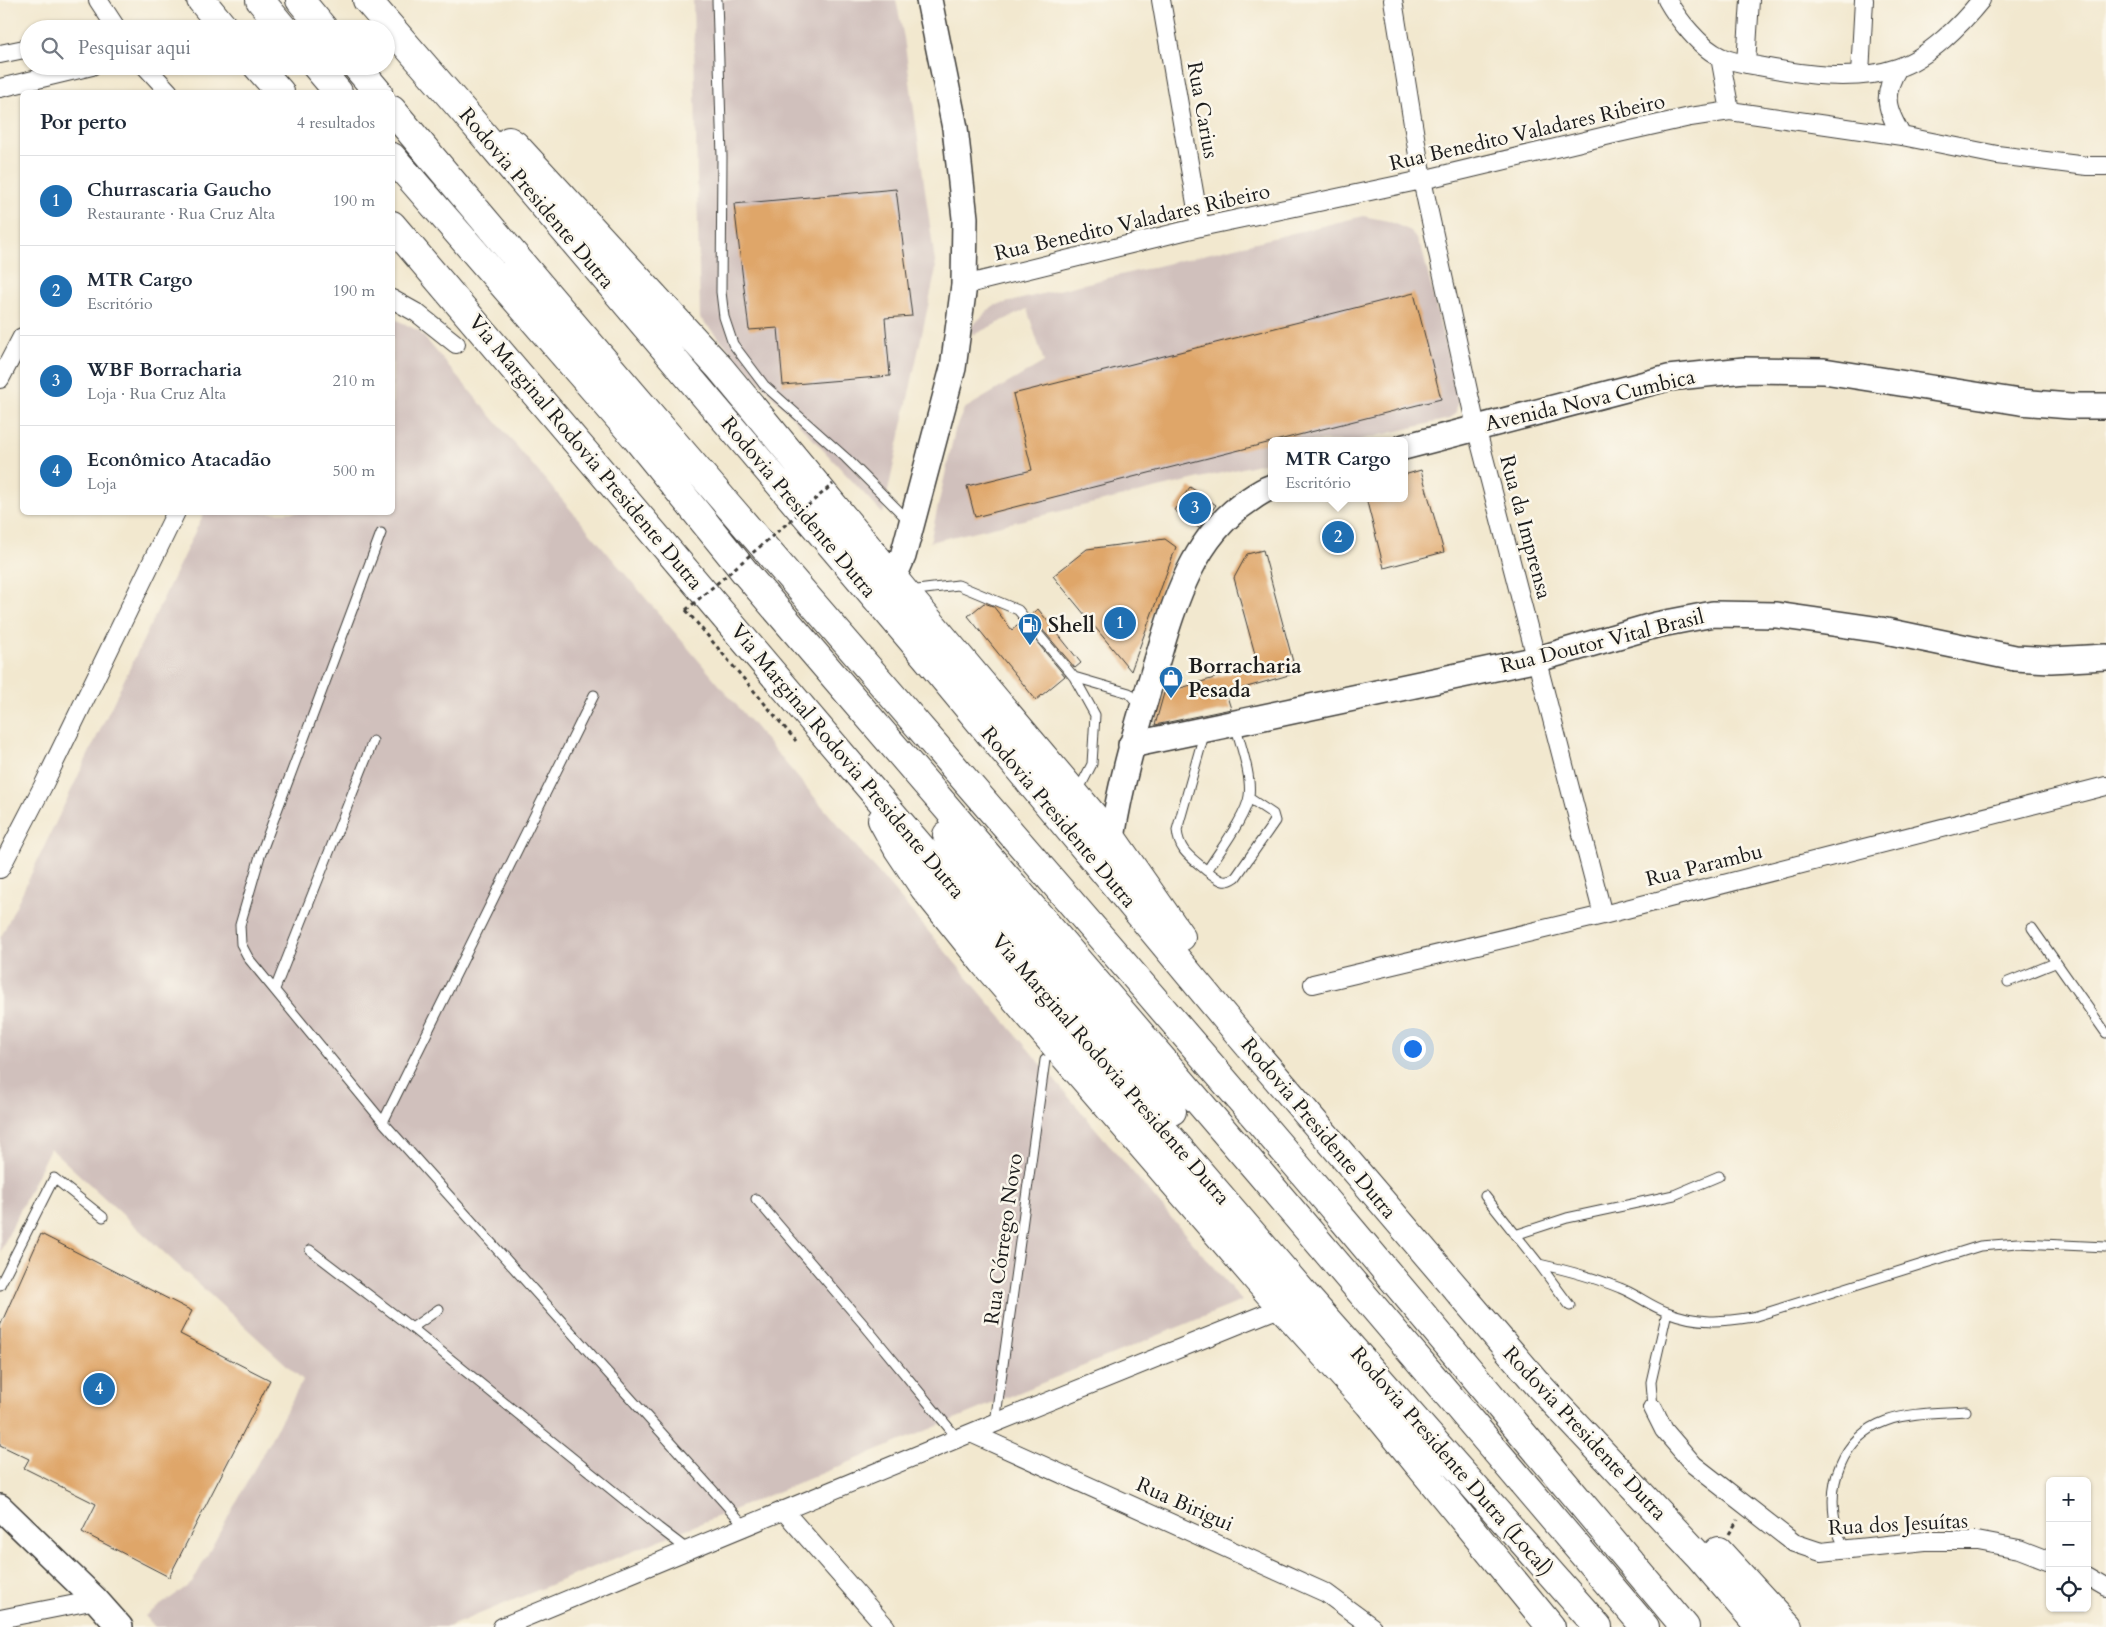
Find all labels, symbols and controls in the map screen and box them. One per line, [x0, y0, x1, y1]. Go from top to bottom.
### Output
search box [20, 20, 395, 75]
icon: search [38, 34, 66, 62]
text: Pesquisar aqui [78, 35, 191, 61]
street label: Rua Carius [1180, 59, 1225, 161]
street label: Rua Benedito Valadares Ribeiro [1386, 87, 1668, 178]
street label: Rodovia Presidente Dutra [452, 101, 621, 295]
text: Por perto [40, 108, 127, 137]
text: 4 resultados [297, 112, 375, 134]
text: Churrascaria Gaucho [87, 177, 271, 203]
street label: Rua Benedito Valadares Ribeiro [991, 177, 1273, 268]
text: 1 [52, 190, 60, 212]
text: 190 m [333, 190, 375, 212]
text: Restaurante · Rua Cruz Alta [87, 203, 275, 225]
text: MTR Cargo [87, 267, 193, 293]
text: 2 [52, 280, 60, 302]
text: 190 m [333, 280, 375, 302]
text: Escritório [87, 293, 153, 315]
street label: Via Marginal Rodovia Presidente Dutra [462, 309, 709, 596]
text: WBF Borracharia [87, 357, 242, 383]
street label: Avenida Nova Cumbica [1482, 362, 1698, 439]
text: 3 [52, 370, 60, 392]
text: 210 m [333, 370, 375, 392]
text: Loja · Rua Cruz Alta [87, 383, 226, 405]
street label: Rodovia Presidente Dutra [714, 410, 883, 604]
popup [1268, 437, 1408, 502]
text: MTR Cargo [1285, 446, 1391, 472]
text: Econômico Atacadão [87, 447, 271, 473]
street label: Rua da Imprensa [1492, 452, 1559, 602]
text: 4 [52, 460, 60, 482]
text: 500 m [333, 460, 375, 482]
text: Escritório [1285, 472, 1351, 494]
text: Loja [87, 473, 117, 495]
pin: 3 [1179, 489, 1211, 527]
pin: 2 [1322, 518, 1354, 556]
street label: Rua Doutor Vital Brasil [1497, 602, 1707, 681]
pin: 1 [1104, 604, 1136, 642]
place label: Shell [1048, 611, 1095, 640]
fuel station icon: Shell [1017, 612, 1043, 646]
street label: Via Marginal Rodovia Presidente Dutra [724, 618, 971, 905]
place label: Borracharia Pesada [1188, 652, 1302, 705]
shop icon: Borracharia Pesada [1158, 665, 1184, 699]
street label: Rodovia Presidente Dutra [974, 720, 1143, 914]
street label: Rua Parambu [1643, 837, 1766, 894]
street label: Via Marginal Rodovia Presidente Dutra [985, 927, 1237, 1211]
street label: Rodovia Presidente Dutra [1234, 1031, 1403, 1225]
your location [1400, 1036, 1426, 1062]
street label: Rua Córrego Novo [977, 1151, 1030, 1327]
street label: Rodovia Presidente Dutra (Local) [1344, 1340, 1560, 1582]
street label: Rodovia Presidente Dutra [1496, 1340, 1673, 1527]
pin: 4 [83, 1370, 115, 1408]
street label: Rua Birigui [1132, 1470, 1238, 1539]
map controls [2046, 1477, 2091, 1612]
button: + [2046, 1477, 2091, 1522]
street label: Rua dos Jesuítas [1827, 1506, 1969, 1543]
button: − [2046, 1522, 2091, 1567]
button: locate [2046, 1567, 2091, 1612]

